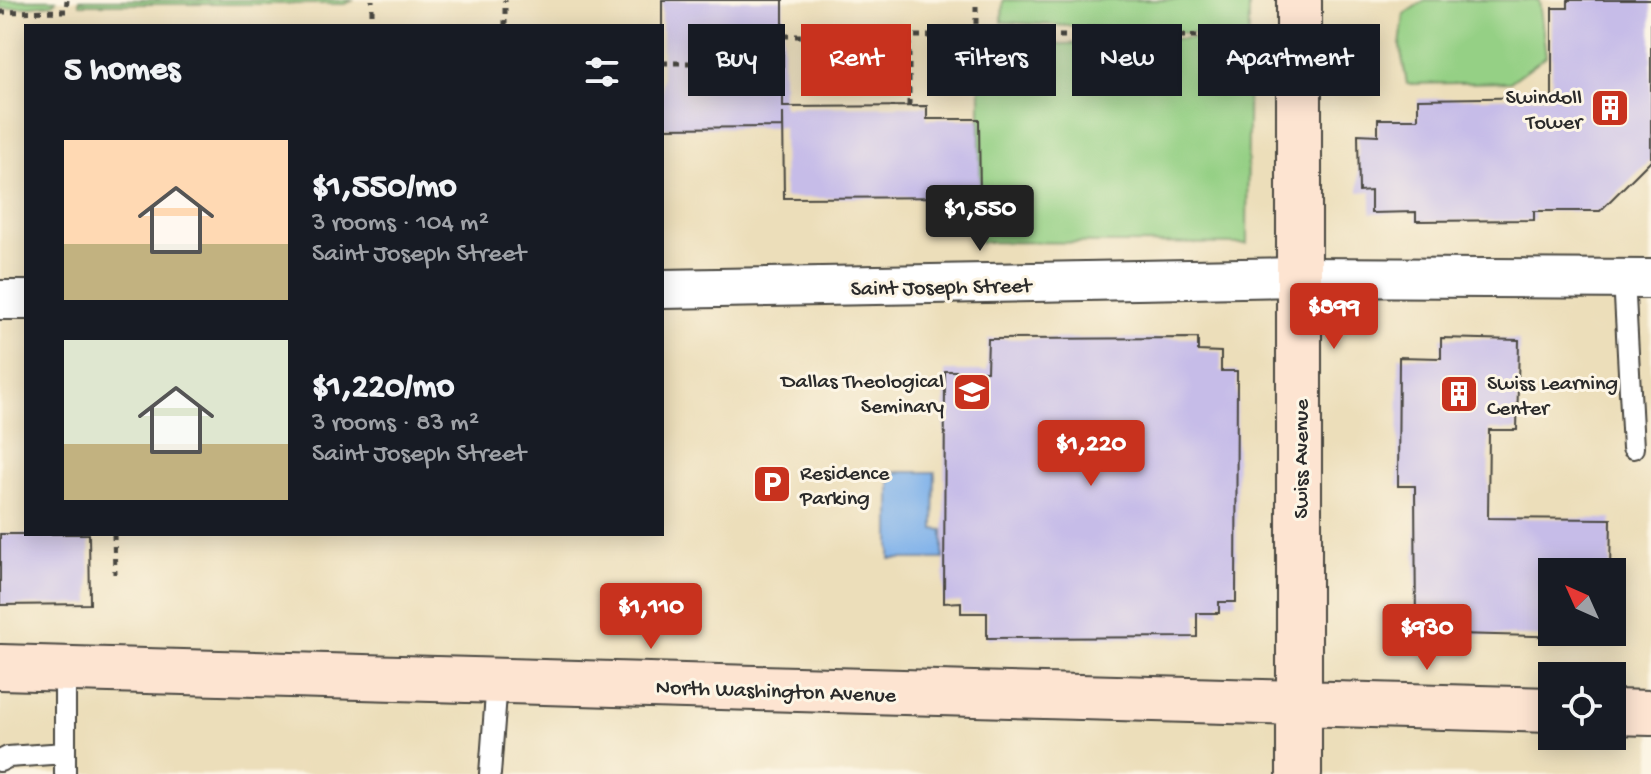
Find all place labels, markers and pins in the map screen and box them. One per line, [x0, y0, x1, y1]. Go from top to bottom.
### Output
place label: Swindoll Tower [1506, 86, 1584, 137]
building icon: Swindoll Tower [1589, 87, 1631, 129]
pin: $1,550 [915, 185, 1045, 253]
pin: $899 [1287, 283, 1381, 351]
place label: Dallas Theological Seminary [779, 370, 944, 421]
school or university icon: Dallas Theological Seminary [951, 371, 993, 413]
place label: Swiss Learning Center [1487, 372, 1618, 423]
building icon: Swiss Learning Center [1438, 373, 1480, 415]
pin: $1,220 [1026, 420, 1156, 488]
place label: Residence Parking [799, 462, 890, 513]
parking icon: Residence Parking [751, 463, 793, 505]
pin: $1,110 [586, 583, 716, 651]
pin: $930 [1380, 604, 1474, 672]

